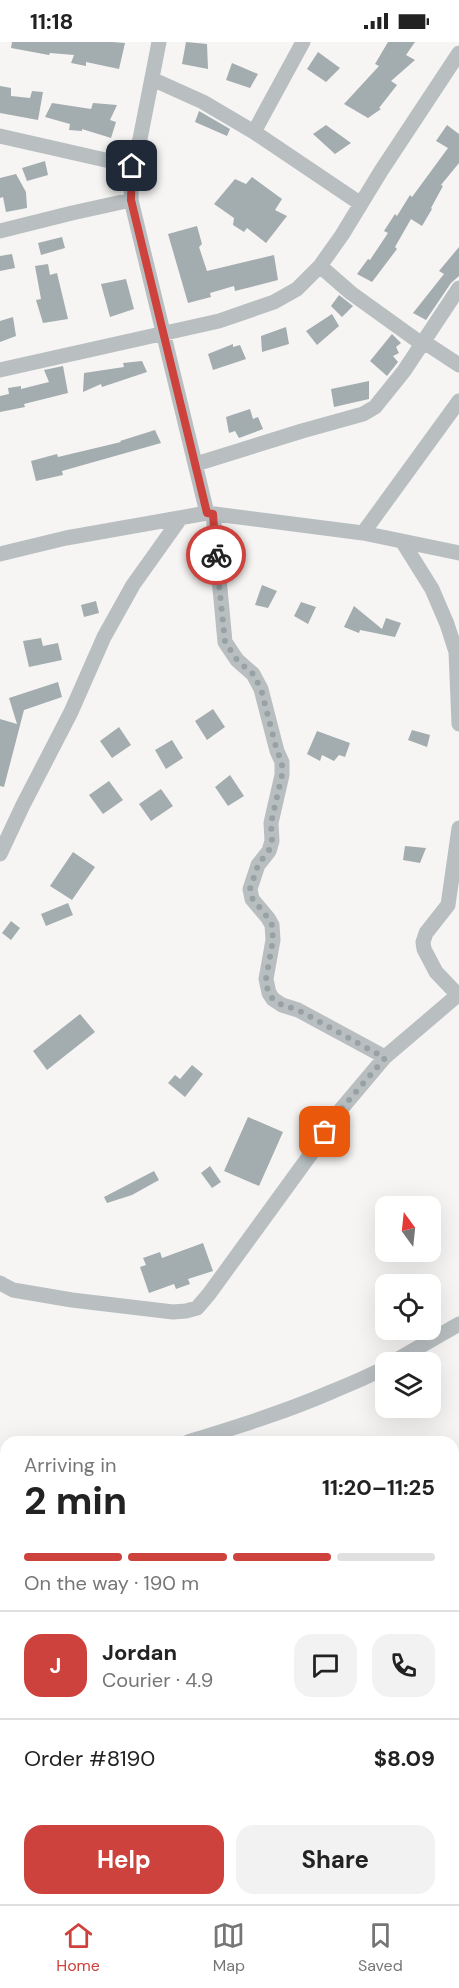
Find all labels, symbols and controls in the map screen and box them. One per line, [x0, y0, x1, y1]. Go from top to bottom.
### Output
text: 11:18 [30, 7, 74, 36]
pin [106, 140, 157, 191]
icon: home [115, 149, 148, 182]
courier [186, 525, 246, 585]
icon: bike [200, 539, 233, 572]
pin [299, 1106, 350, 1157]
icon: bag [308, 1115, 341, 1148]
north arrow [375, 1196, 441, 1262]
map controls [375, 1196, 441, 1418]
button: locate [375, 1274, 441, 1340]
button: layers [375, 1352, 441, 1418]
text: Arriving in [24, 1452, 116, 1478]
text: 11:20–11:25 [322, 1473, 435, 1502]
text: 2 min [24, 1475, 127, 1526]
text: On the way · 190 m [24, 1570, 199, 1596]
button: chat [294, 1634, 357, 1697]
button: phone [372, 1634, 435, 1697]
text: Jordan [102, 1638, 177, 1667]
text: J [50, 1651, 61, 1680]
text: Courier · 4.9 [102, 1667, 213, 1693]
text: Order #8190 [24, 1744, 155, 1773]
text: $8.09 [374, 1744, 435, 1773]
button: Help [24, 1825, 224, 1894]
button: Share [236, 1825, 435, 1894]
tab: Home [56, 1919, 100, 1976]
tab: Map [212, 1919, 245, 1976]
tab: Saved [358, 1919, 403, 1976]

